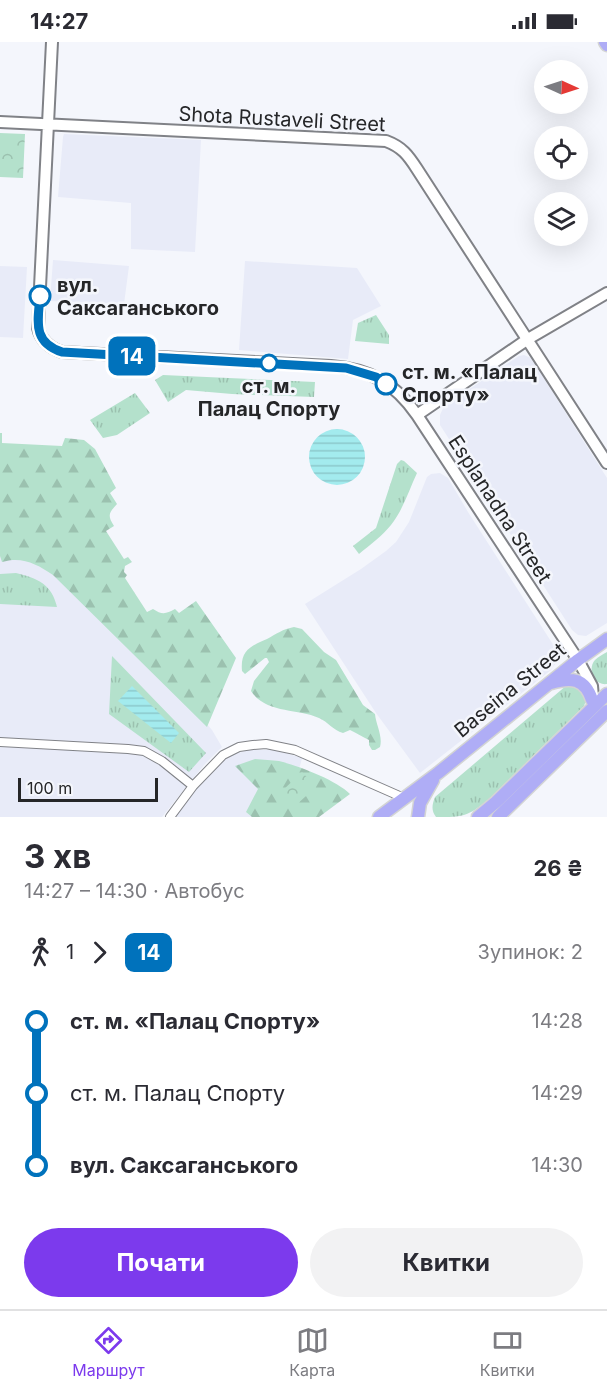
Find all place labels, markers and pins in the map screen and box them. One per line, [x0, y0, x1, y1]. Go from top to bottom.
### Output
place label: вул. Саксаганського [57, 273, 219, 320]
marker: вул. Саксаганського [29, 285, 51, 307]
marker: ст. м. Палац Спорту [260, 354, 278, 372]
place label: ст. м. «Палац Спорту» [402, 360, 537, 407]
marker: ст. м. «Палац Спорту» [375, 373, 397, 395]
place label: ст. м. Палац Спорту [198, 374, 340, 421]

